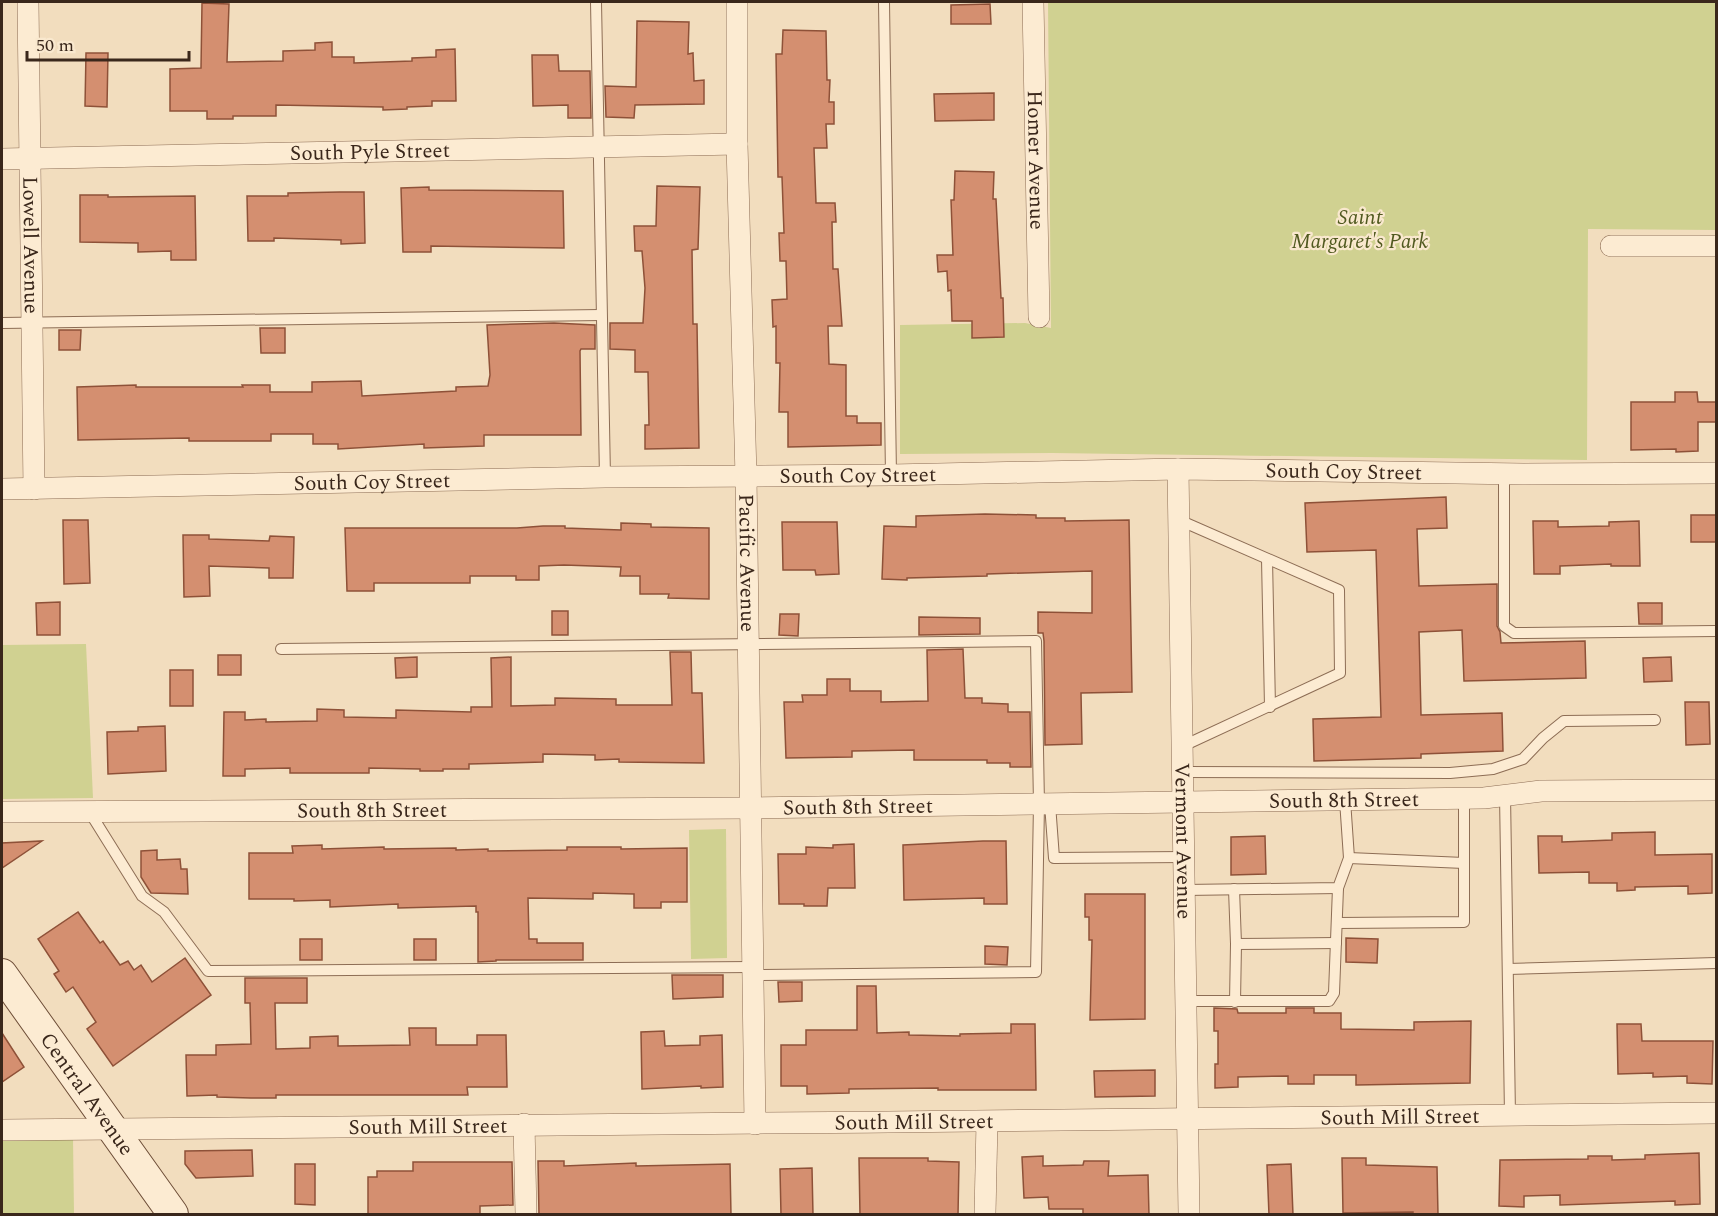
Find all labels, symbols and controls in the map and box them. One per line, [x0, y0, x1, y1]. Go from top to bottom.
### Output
scale bar [27, 24, 189, 62]
text: 50 m [36, 32, 74, 59]
street label: Homer Avenue [1018, 90, 1052, 230]
street label: South Pyle Street [289, 135, 450, 170]
street label: Lowell Avenue [13, 176, 47, 314]
park label: Saint Margaret's Park [1292, 202, 1429, 258]
street label: South Coy Street [1265, 455, 1422, 490]
street label: South Coy Street [779, 459, 937, 493]
street label: South Coy Street [293, 465, 451, 500]
street label: Pacific Avenue [729, 493, 763, 632]
street label: Vermont Avenue [1165, 762, 1200, 920]
street label: South 8th Street [1269, 784, 1419, 818]
street label: South 8th Street [783, 790, 933, 825]
street label: South 8th Street [297, 795, 447, 827]
street label: Central Avenue [31, 1026, 142, 1163]
street label: South Mill Street [1320, 1101, 1480, 1135]
street label: South Mill Street [834, 1106, 994, 1139]
street label: South Mill Street [348, 1111, 508, 1144]

